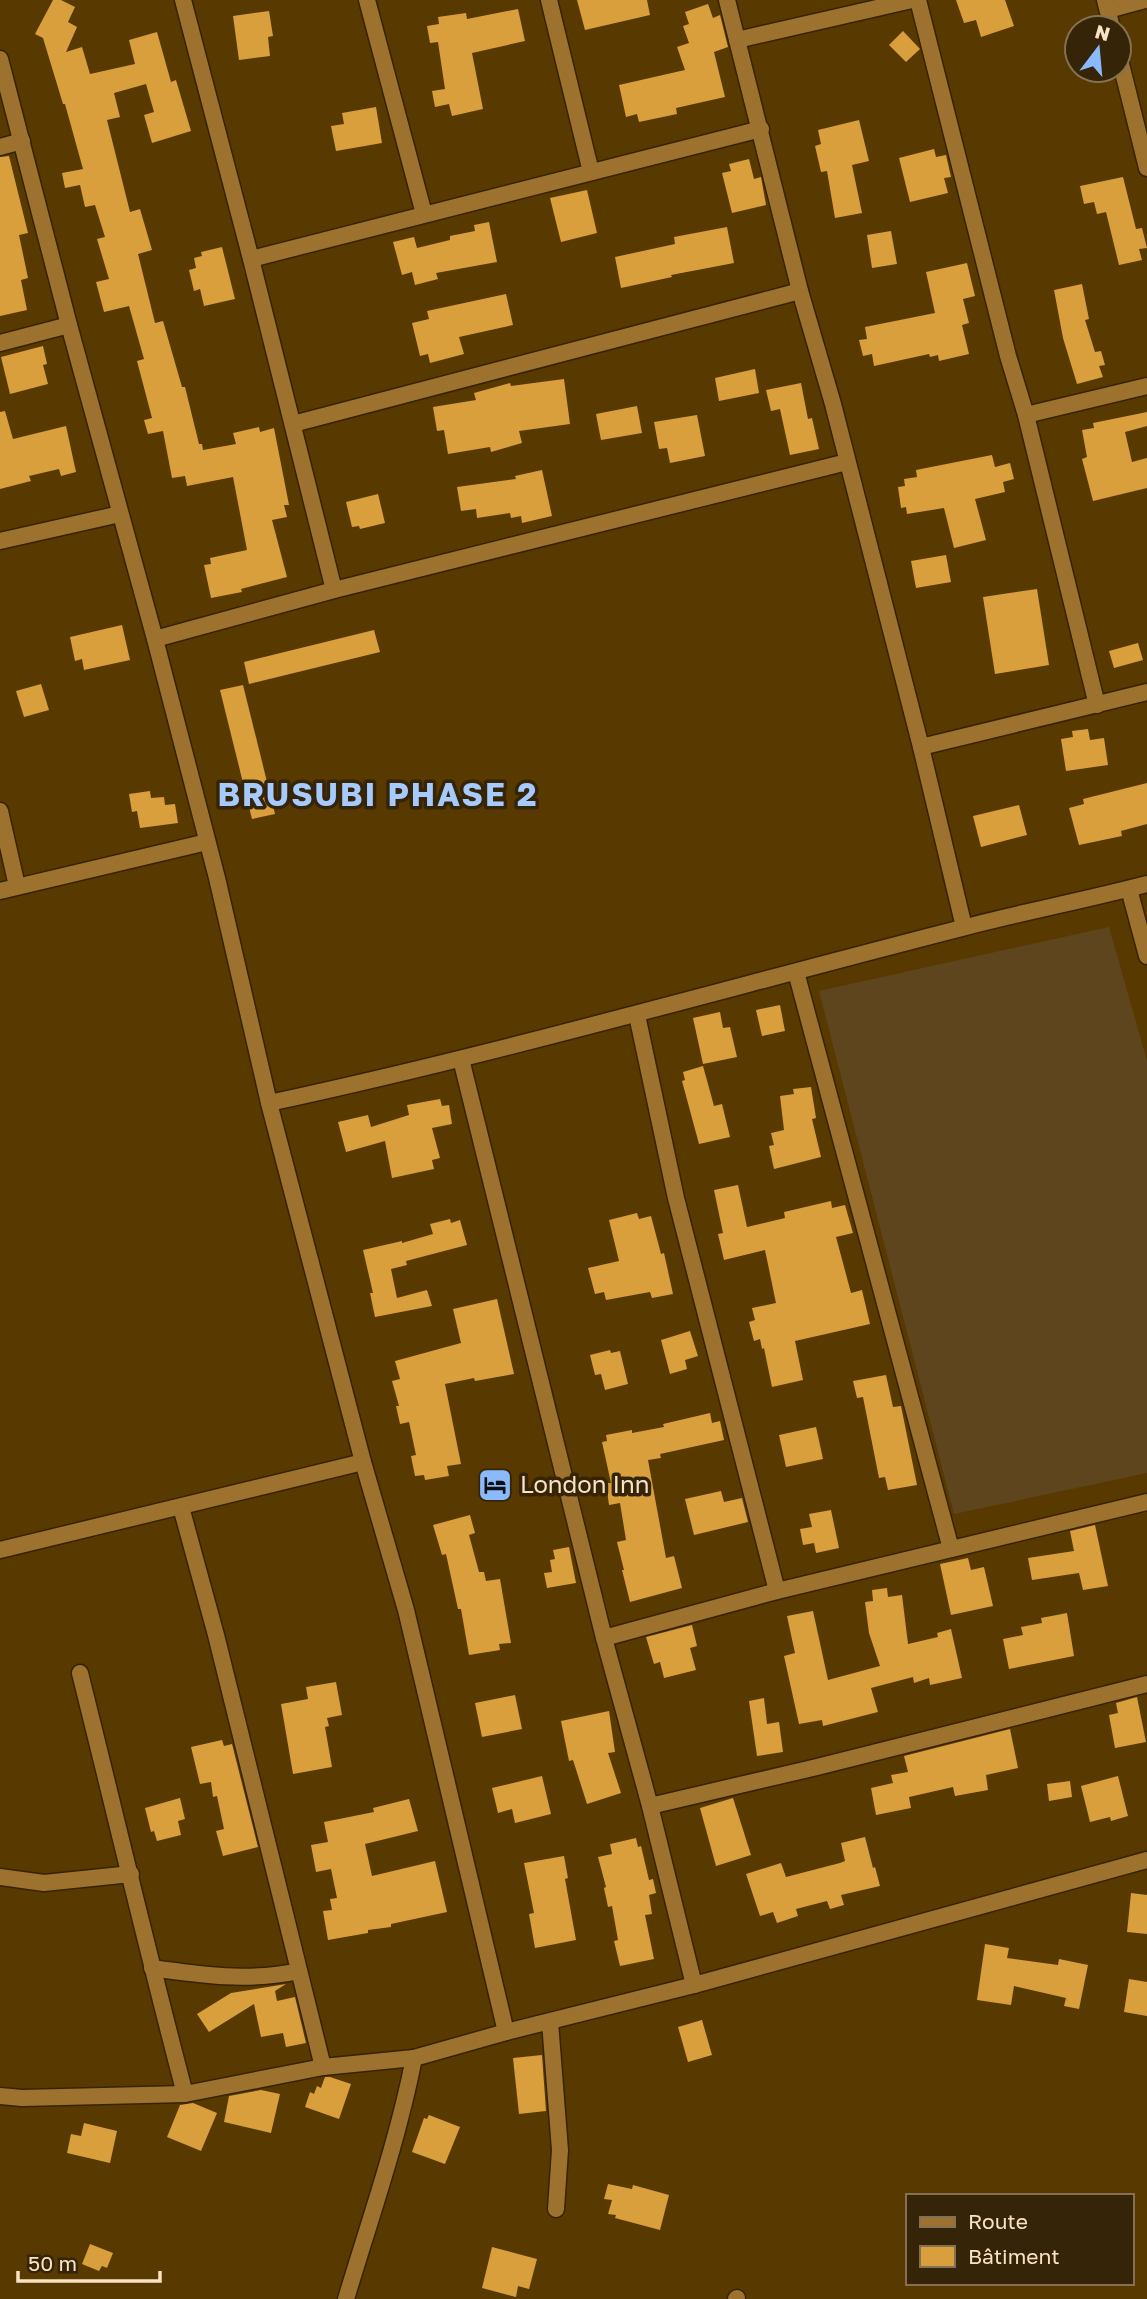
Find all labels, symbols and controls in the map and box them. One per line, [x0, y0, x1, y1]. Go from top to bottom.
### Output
north arrow [1063, 14, 1133, 84]
text: N [1093, 19, 1113, 45]
district label: BRUSUBI PHASE 2 [218, 775, 539, 813]
hotel icon: London Inn [476, 1466, 514, 1504]
place label: London Inn [520, 1469, 650, 1498]
legend [906, 2194, 1133, 2285]
text: Route [968, 2208, 1028, 2234]
scale bar [18, 2240, 159, 2284]
text: Bâtiment [968, 2243, 1060, 2269]
text: 50 m [28, 2250, 77, 2276]

